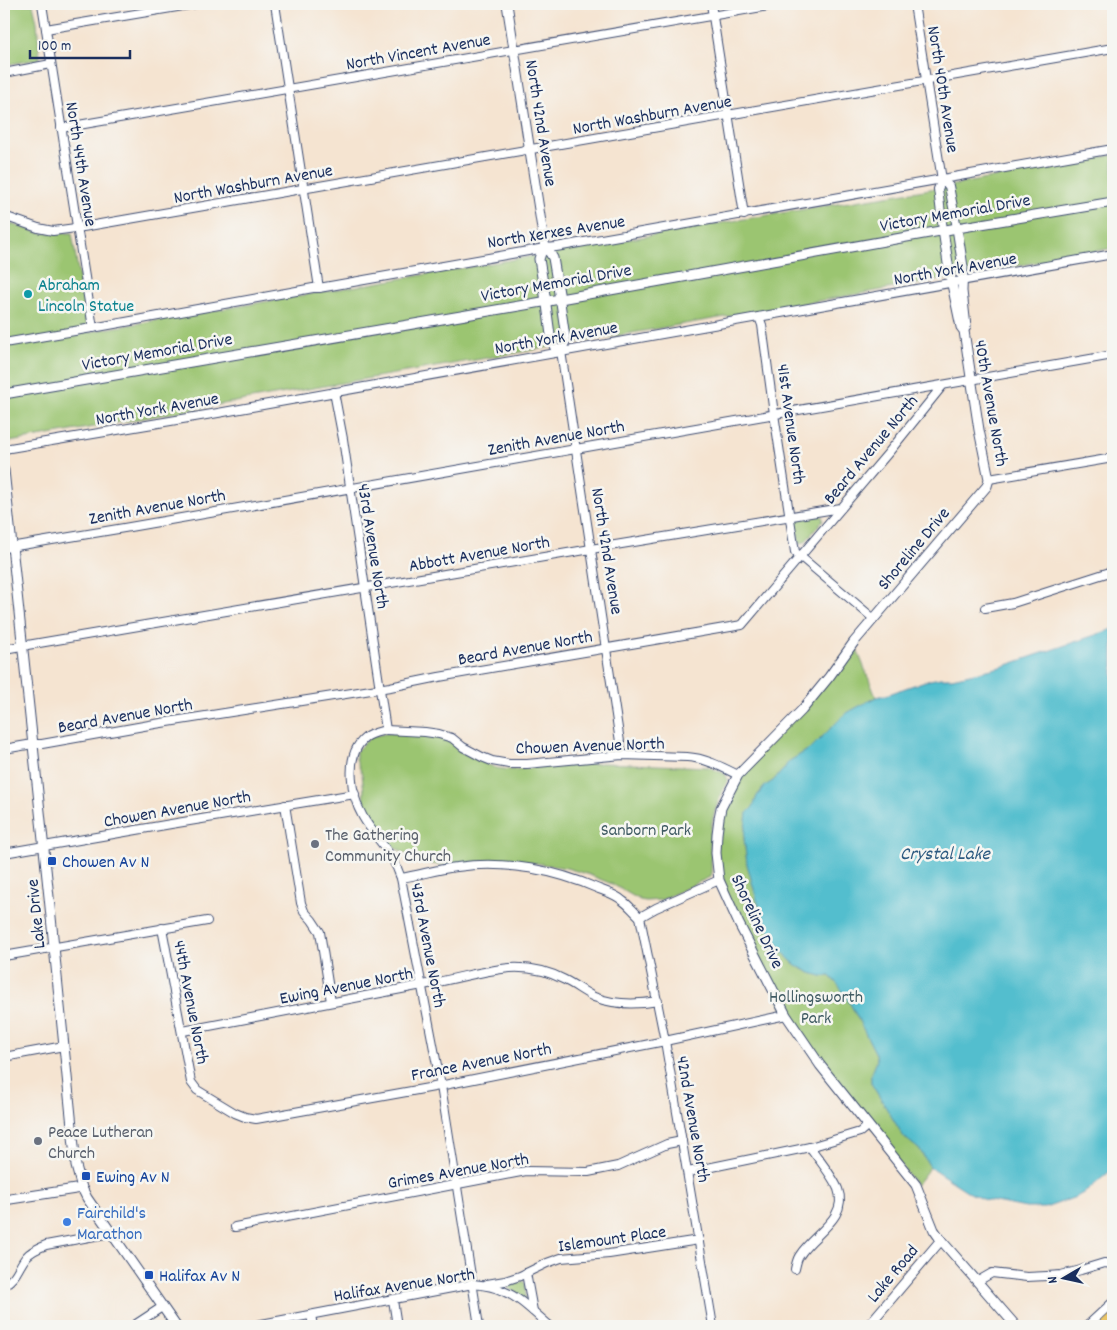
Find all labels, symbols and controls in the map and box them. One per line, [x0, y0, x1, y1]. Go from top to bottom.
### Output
street label: North 40th Avenue [919, 24, 964, 155]
scale bar [30, 28, 130, 60]
street label: North Vincent Avenue [344, 28, 493, 78]
text: 100 m [38, 36, 71, 58]
street label: North 42nd Avenue [517, 58, 562, 189]
street label: North Washburn Avenue [571, 90, 734, 143]
street label: North 44th Avenue [57, 100, 102, 229]
street label: North Washburn Avenue [172, 159, 335, 212]
street label: Victory Memorial Drive [878, 189, 1033, 240]
street label: North Xerxes Avenue [486, 210, 627, 257]
street label: North York Avenue [892, 247, 1019, 294]
street label: Victory Memorial Drive [479, 259, 634, 310]
place label: Abraham Lincoln Statue [38, 274, 134, 320]
marker: Abraham Lincoln Statue [22, 288, 34, 300]
street label: North York Avenue [493, 316, 620, 363]
street label: Victory Memorial Drive [80, 328, 235, 379]
street label: 40th Avenue North [966, 338, 1013, 469]
street label: 41st Avenue North [769, 362, 810, 486]
street label: North York Avenue [94, 387, 221, 434]
street label: Beard Avenue North [819, 390, 925, 511]
street label: Zenith Avenue North [486, 415, 627, 464]
street label: 43rd Avenue North [349, 482, 394, 611]
street label: Zenith Avenue North [87, 484, 228, 533]
street label: North 42nd Avenue [583, 486, 628, 617]
street label: Shoreline Drive [873, 503, 957, 596]
street label: Abbott Avenue North [407, 531, 552, 580]
street label: Beard Avenue North [456, 625, 595, 674]
street label: Beard Avenue North [56, 693, 195, 742]
street label: Chowen Avenue North [515, 732, 665, 763]
street label: Chowen Avenue North [102, 785, 253, 836]
park label: Sanborn Park [601, 819, 691, 844]
place label: The Gathering Community Church [325, 824, 451, 870]
marker: The Gathering Community Church [309, 838, 321, 850]
water label: Crystal Lake [900, 842, 992, 869]
place label: Chowen Av N [62, 851, 149, 876]
marker: Chowen Av N [46, 855, 58, 867]
street label: Shoreline Drive [723, 871, 789, 973]
street label: Lake Drive [21, 878, 54, 950]
street label: 43rd Avenue North [402, 881, 451, 1010]
street label: 44th Avenue North [165, 938, 214, 1067]
street label: Ewing Avenue North [278, 962, 415, 1013]
park label: Hollingsworth Park [769, 986, 863, 1032]
street label: France Avenue North [409, 1038, 554, 1089]
street label: 42nd Avenue North [668, 1054, 715, 1185]
place label: Peace Lutheran Church [48, 1121, 153, 1167]
marker: Peace Lutheran Church [32, 1135, 44, 1147]
street label: Grimes Avenue North [386, 1148, 531, 1197]
place label: Ewing Av N [96, 1166, 170, 1191]
marker: Ewing Av N [80, 1170, 92, 1182]
place label: Fairchild's Marathon [77, 1202, 146, 1248]
marker: Fairchild's Marathon [61, 1216, 73, 1228]
street label: Islemount Place [557, 1221, 668, 1260]
street label: Lake Road [862, 1240, 926, 1309]
north arrow [1040, 1252, 1090, 1302]
street label: Halifax Avenue North [332, 1263, 477, 1310]
place label: Halifax Av N [159, 1265, 240, 1290]
marker: Halifax Av N [143, 1269, 155, 1281]
text: N [1043, 1275, 1064, 1285]

